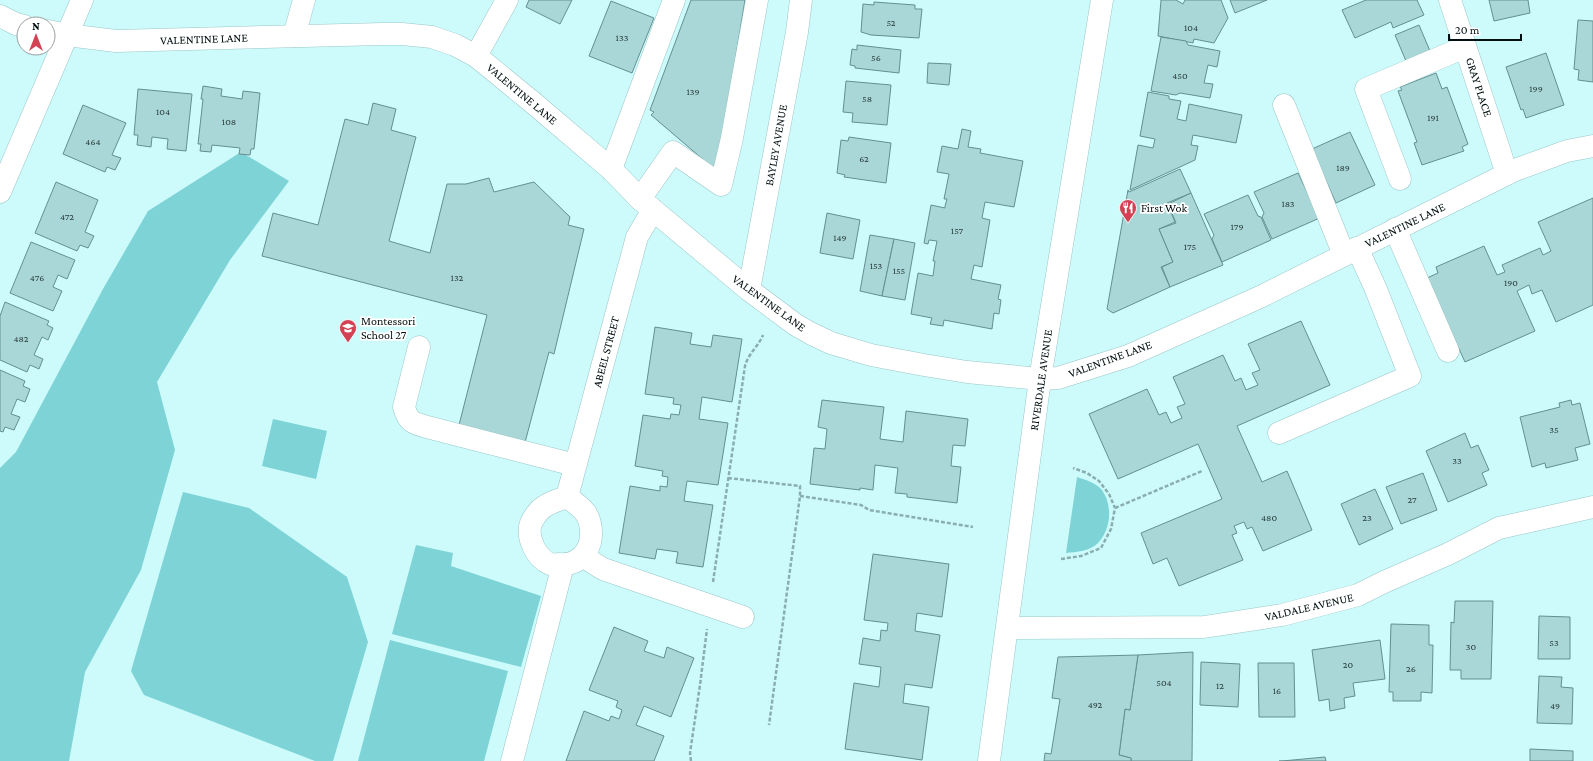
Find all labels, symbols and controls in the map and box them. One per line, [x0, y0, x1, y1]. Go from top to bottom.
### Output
north arrow [16, 16, 56, 56]
scale bar [1449, 16, 1521, 42]
house number: 52 [886, 17, 896, 28]
text: N [32, 20, 40, 32]
house number: 104 [1184, 22, 1198, 33]
text: 20 m [1455, 23, 1480, 37]
street label: VALENTINE LANE [160, 30, 249, 48]
house number: 133 [616, 32, 629, 43]
house number: 56 [871, 52, 881, 63]
street label: GRAY PLACE [1463, 56, 1495, 119]
street label: VALENTINE LANE [484, 60, 560, 128]
house number: 450 [1172, 70, 1188, 81]
house number: 199 [1529, 83, 1543, 94]
house number: 139 [686, 86, 700, 97]
house number: 58 [862, 93, 872, 104]
street label: BAYLEY AVENUE [762, 103, 790, 187]
house number: 104 [156, 106, 170, 117]
house number: 191 [1427, 112, 1439, 123]
house number: 108 [222, 116, 236, 127]
house number: 464 [85, 136, 101, 147]
house number: 62 [859, 153, 869, 164]
house number: 189 [1336, 162, 1350, 173]
restaurant icon: First Wok [1118, 198, 1138, 223]
house number: 183 [1281, 198, 1295, 209]
street label: VALENTINE LANE [1363, 199, 1448, 251]
place label: First Wok [1141, 201, 1188, 215]
house number: 472 [60, 211, 74, 222]
house number: 179 [1230, 221, 1244, 232]
house number: 157 [951, 225, 964, 236]
house number: 149 [833, 232, 847, 243]
house number: 175 [1184, 241, 1197, 252]
house number: 153 [870, 260, 883, 271]
house number: 155 [893, 265, 906, 276]
house number: 476 [30, 272, 44, 283]
house number: 132 [451, 272, 464, 283]
street label: VALENTINE LANE [729, 272, 809, 335]
house number: 190 [1504, 277, 1518, 288]
place label: Montessori School 27 [361, 314, 415, 342]
street label: ABEEL STREET [590, 315, 622, 389]
school or university icon: Montessori School 27 [338, 318, 358, 343]
street label: RIVERDALE AVENUE [1027, 328, 1055, 431]
house number: 482 [13, 333, 29, 344]
street label: VALENTINE LANE [1066, 337, 1154, 381]
house number: 35 [1549, 424, 1559, 435]
house number: 33 [1452, 455, 1462, 466]
house number: 27 [1407, 494, 1417, 505]
house number: 480 [1261, 512, 1277, 523]
house number: 23 [1362, 512, 1372, 523]
street label: VALDALE AVENUE [1263, 590, 1355, 624]
house number: 53 [1549, 637, 1559, 648]
house number: 30 [1466, 641, 1477, 652]
house number: 20 [1343, 659, 1354, 670]
house number: 26 [1406, 663, 1416, 674]
house number: 504 [1156, 677, 1172, 688]
house number: 12 [1216, 680, 1224, 691]
house number: 16 [1273, 685, 1281, 696]
house number: 492 [1088, 699, 1103, 710]
house number: 49 [1550, 700, 1560, 711]

